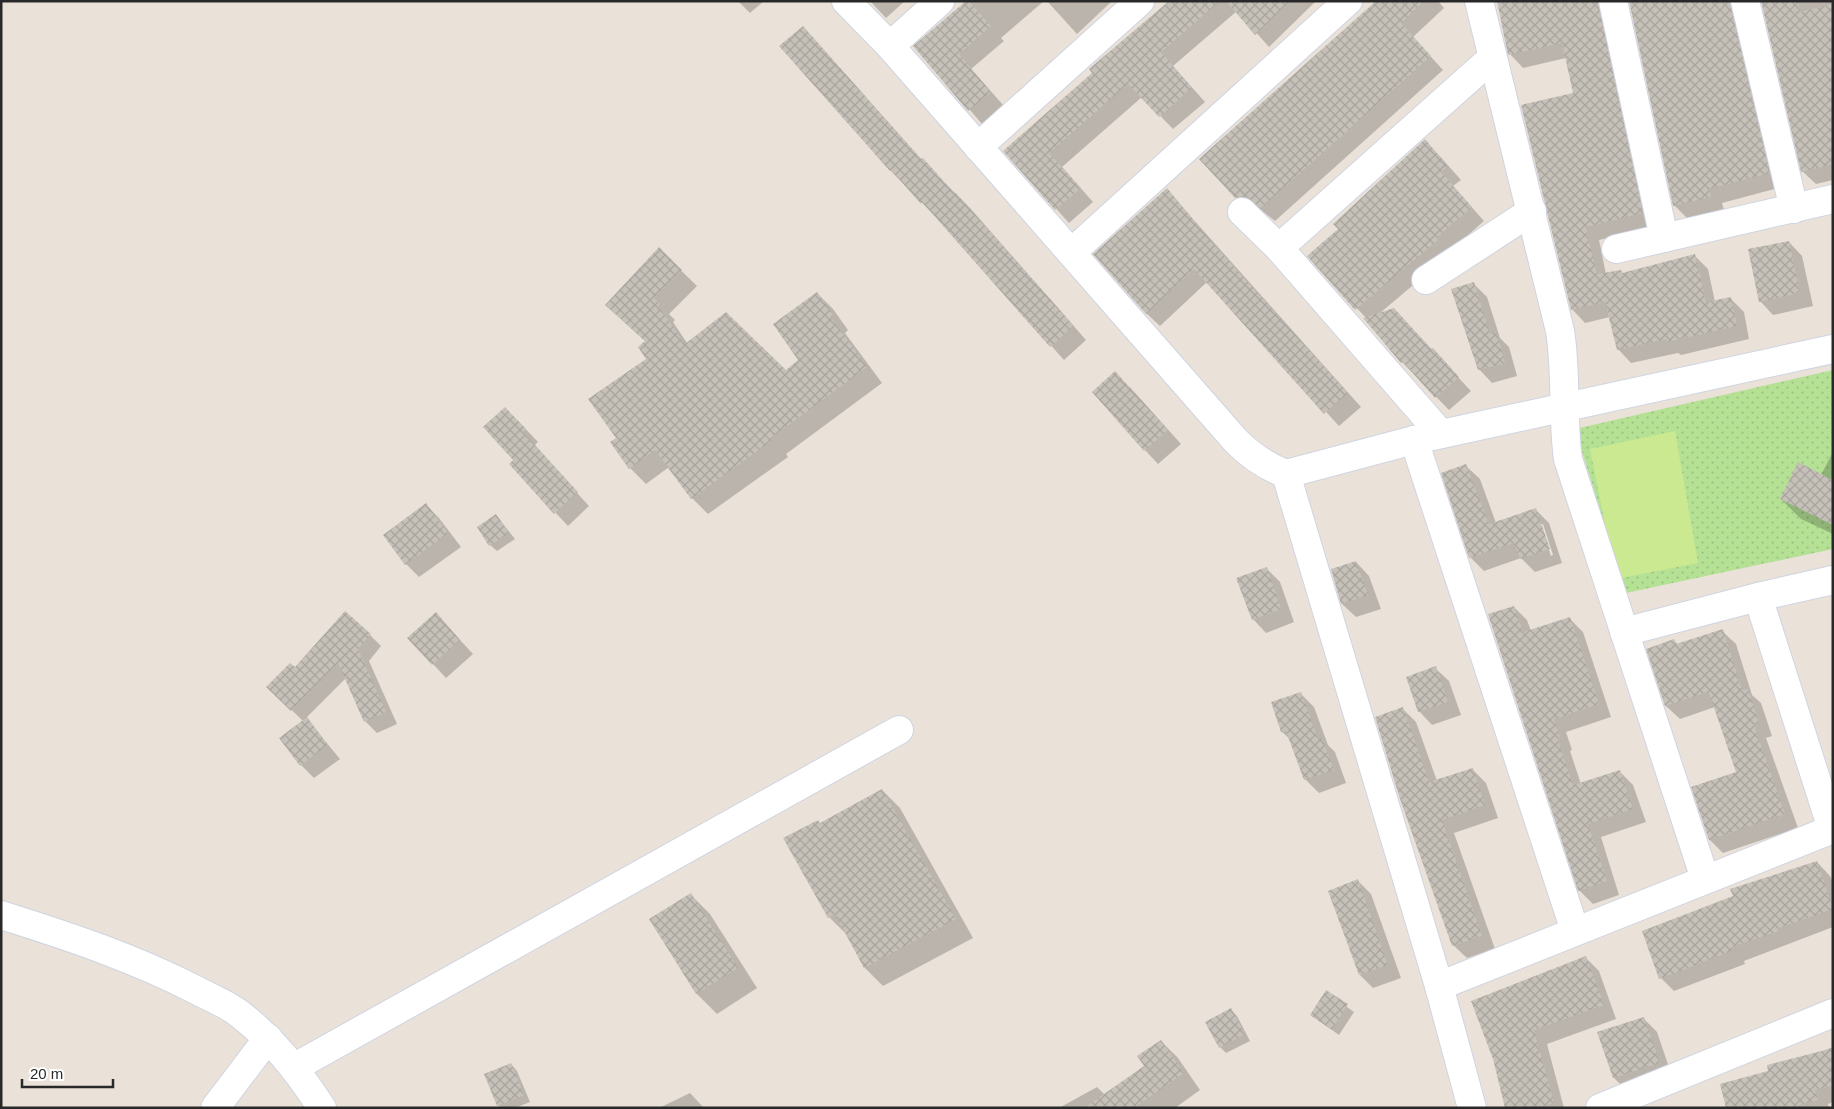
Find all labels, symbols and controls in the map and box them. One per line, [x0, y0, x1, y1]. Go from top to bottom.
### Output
scale bar [22, 1056, 114, 1088]
text: 20 m [30, 1065, 63, 1082]

